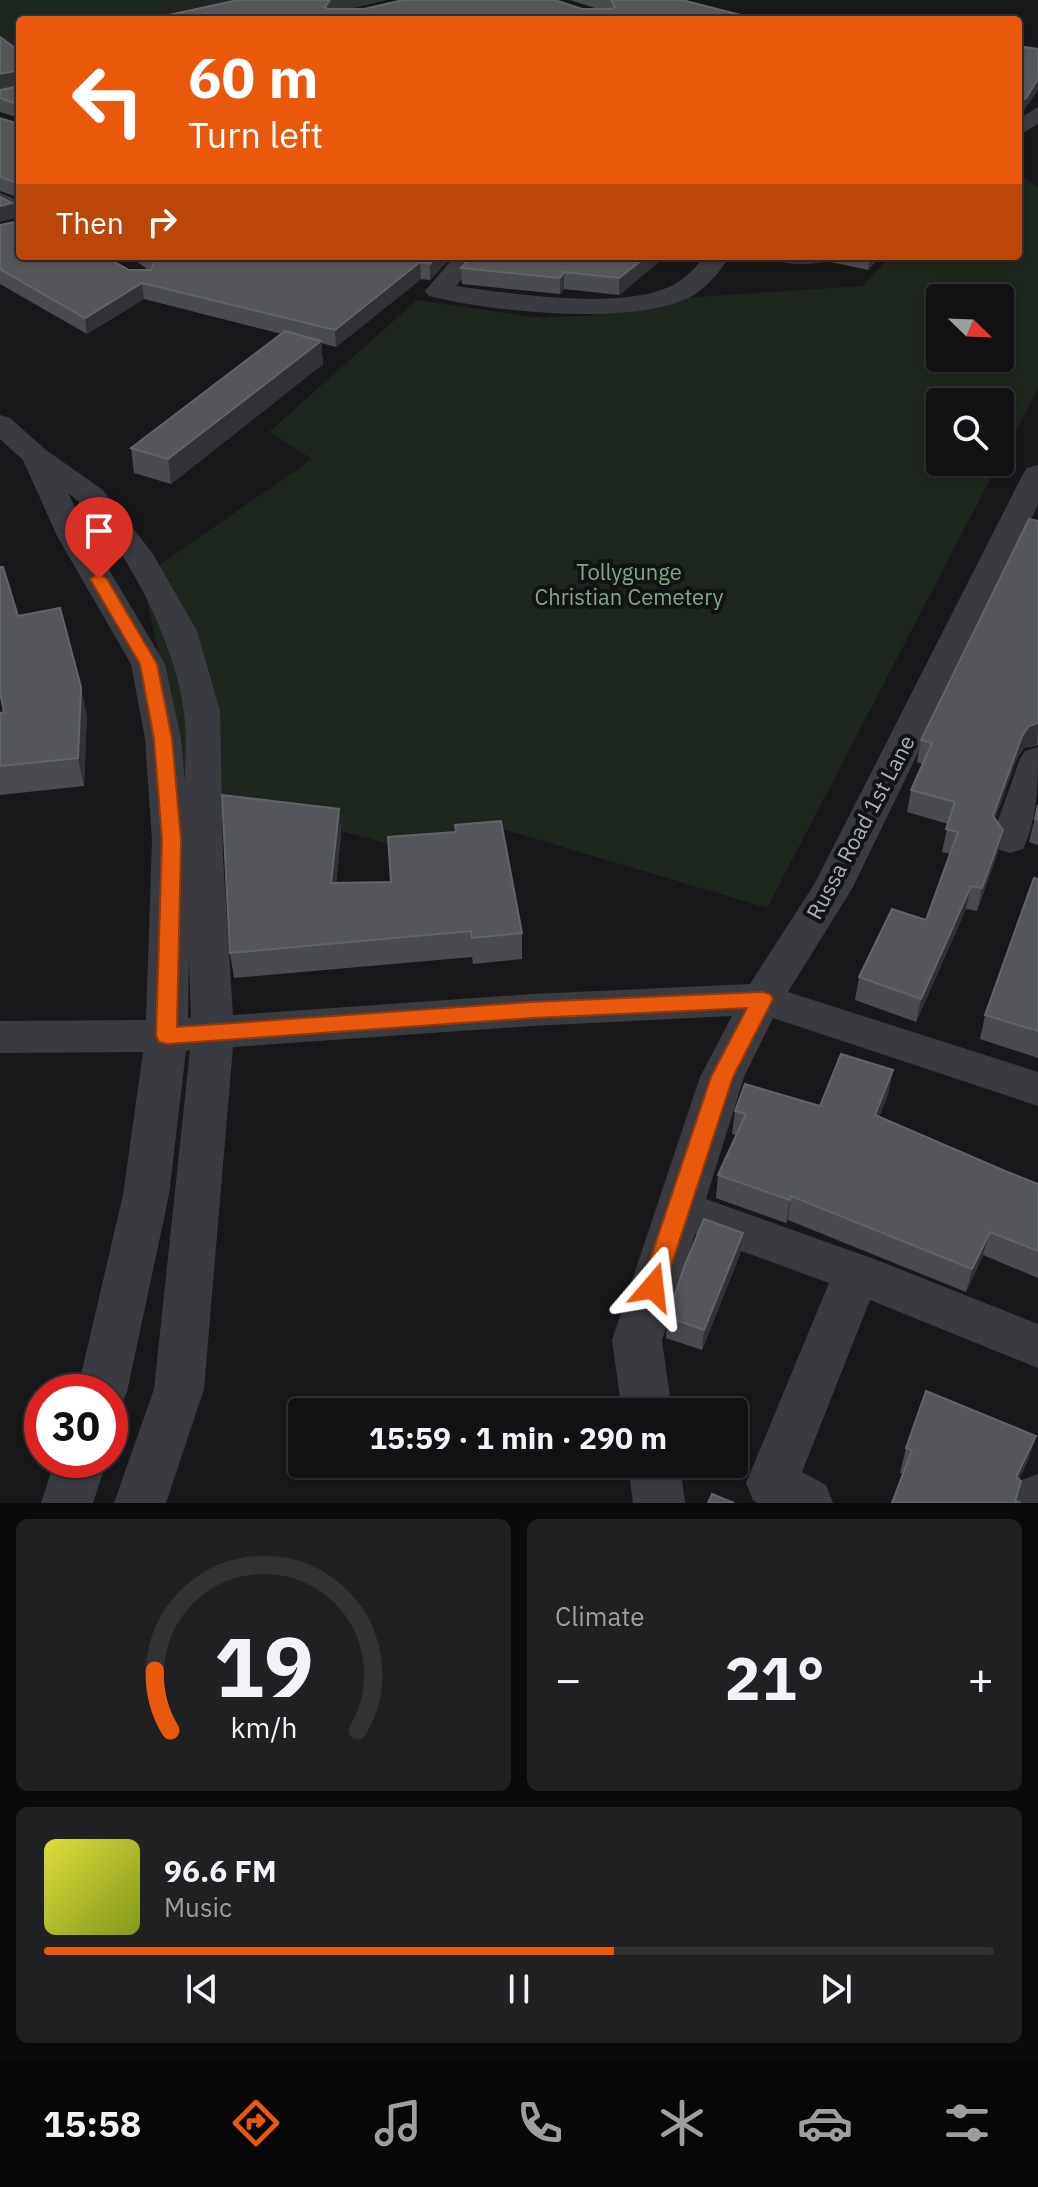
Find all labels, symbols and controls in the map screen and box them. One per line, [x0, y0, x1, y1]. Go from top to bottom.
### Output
text: 60 m [188, 41, 318, 113]
icon: left [56, 48, 160, 152]
text: Turn left [188, 111, 323, 158]
icon: right [140, 200, 184, 244]
text: Then [56, 203, 124, 242]
north arrow [926, 284, 1014, 372]
map controls [926, 284, 1014, 476]
button: search [926, 388, 1014, 476]
pin [65, 497, 133, 579]
icon: arrive [77, 509, 121, 553]
park label: Tollygunge Christian Cemetery [535, 557, 723, 611]
street label: Russa Road 1st Lane [799, 730, 921, 924]
position arrow [611, 1245, 695, 1329]
speed limit sign: 30 [24, 1374, 128, 1478]
text: 15:59 · 1 min · 290 m [369, 1418, 667, 1457]
text: Climate [555, 1599, 645, 1633]
text: 19 [214, 1612, 313, 1720]
text: 21° [724, 1638, 825, 1717]
text: − [555, 1650, 581, 1707]
text: + [968, 1650, 994, 1707]
text: km/h [230, 1709, 297, 1746]
text: 96.6 FM [164, 1851, 277, 1890]
text: Music [164, 1890, 232, 1924]
icon: previous [180, 1967, 224, 2011]
icon: pause [497, 1967, 541, 2011]
icon: next [814, 1967, 858, 2011]
icon: directions [228, 2095, 284, 2151]
icon: music [370, 2095, 426, 2151]
icon: phone [512, 2095, 568, 2151]
icon: climate [654, 2095, 710, 2151]
icon: car [797, 2095, 853, 2151]
icon: filters [939, 2095, 995, 2151]
text: 15:58 [43, 2100, 141, 2147]

